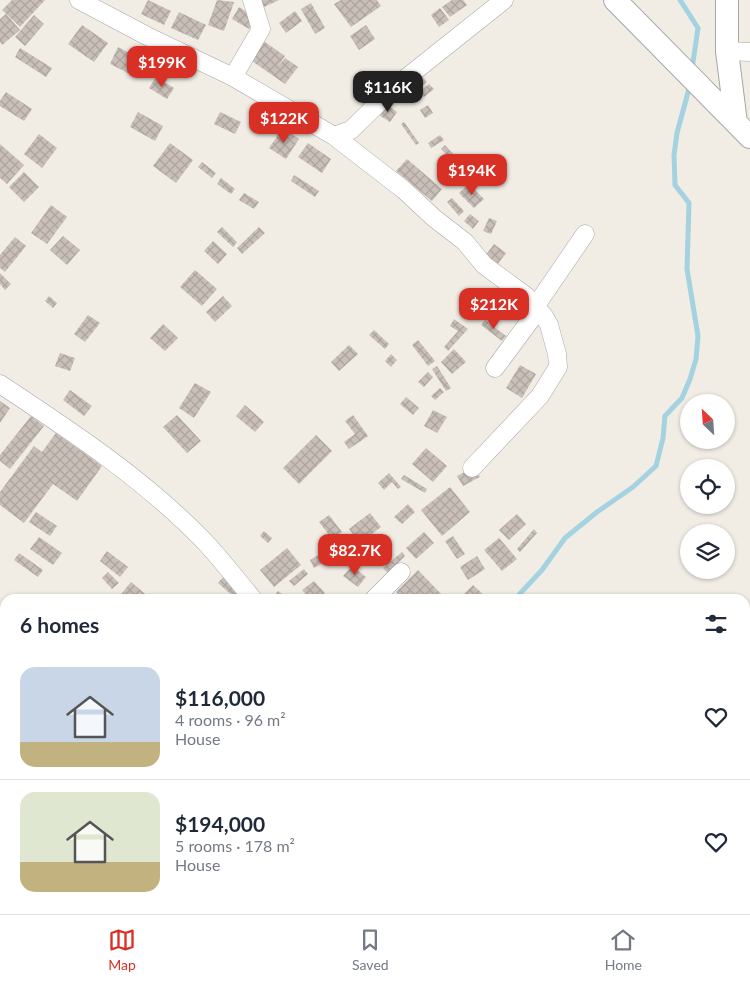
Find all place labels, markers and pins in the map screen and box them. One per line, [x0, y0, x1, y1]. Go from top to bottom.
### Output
pin: $199K [127, 46, 197, 88]
pin: $116K [353, 70, 423, 113]
pin: $122K [249, 102, 319, 144]
pin: $194K [437, 154, 507, 196]
pin: $212K [459, 288, 529, 330]
pin: $82.7K [314, 534, 396, 576]

